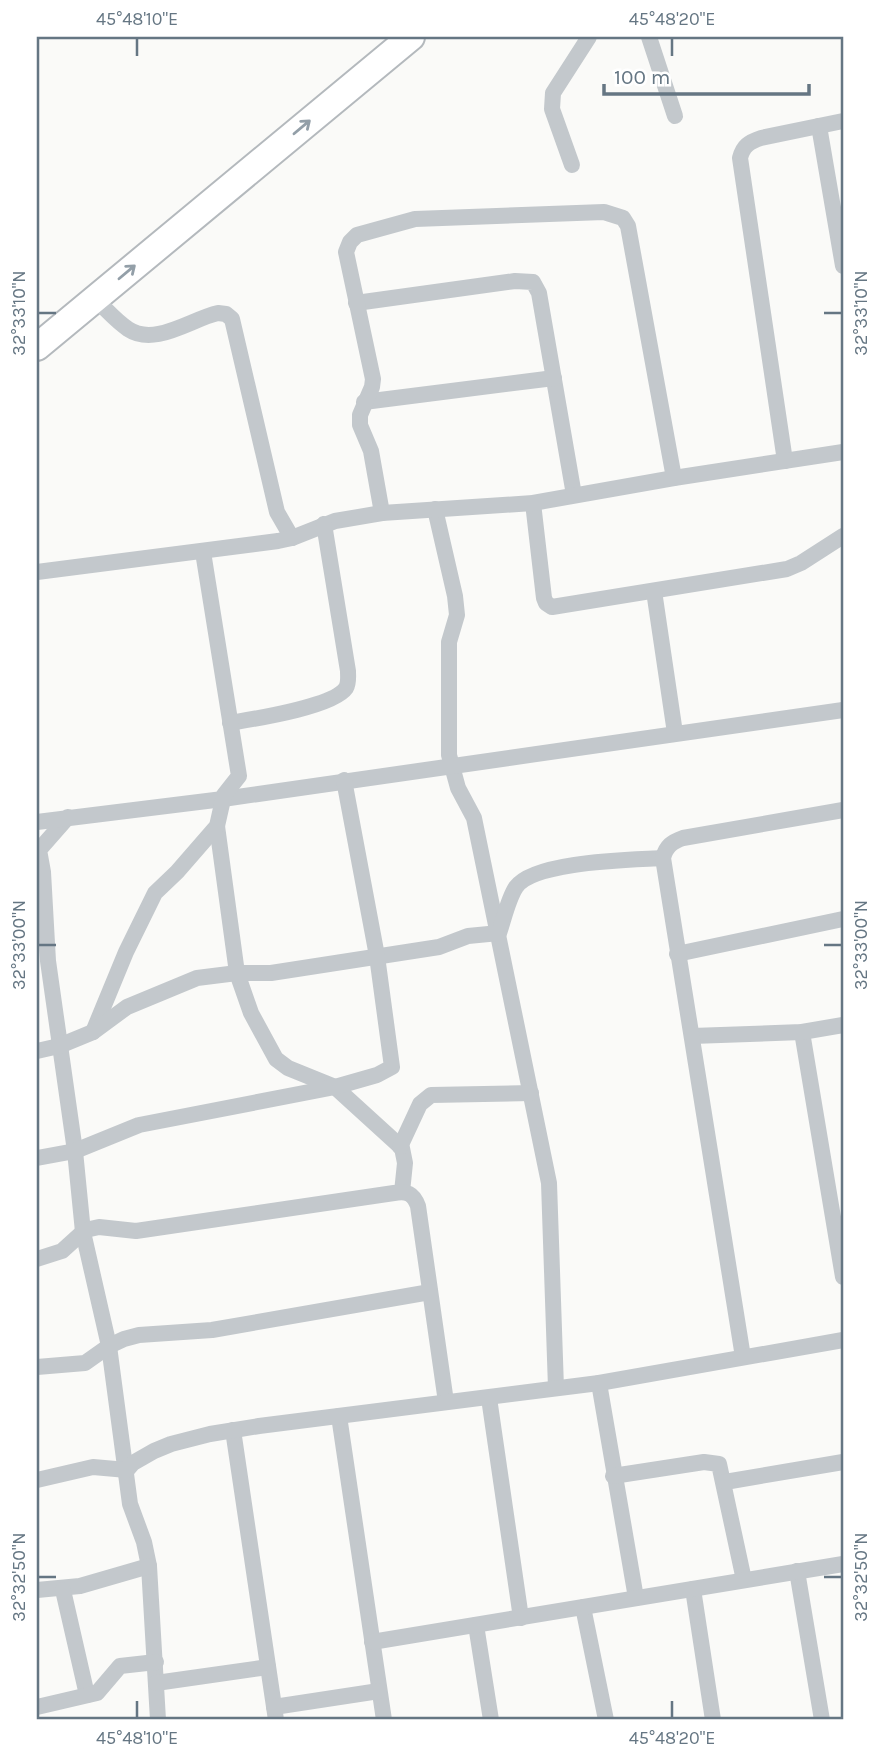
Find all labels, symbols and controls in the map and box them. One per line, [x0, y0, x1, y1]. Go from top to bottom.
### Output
text: 45°48'10"E [96, 8, 178, 30]
text: 45°48'20"E [629, 8, 715, 30]
scale bar [604, 52, 808, 96]
text: 100 m [614, 65, 671, 89]
one-way arrow [293, 119, 311, 135]
one-way arrow [118, 265, 136, 281]
text: 32°33'10"N [8, 270, 30, 356]
text: 32°33'10"N [850, 270, 872, 356]
text: 32°33'00"N [8, 900, 30, 990]
text: 32°33'00"N [850, 900, 872, 990]
text: 32°32'50"N [8, 1532, 30, 1622]
text: 32°32'50"N [850, 1532, 872, 1622]
text: 45°48'10"E [96, 1727, 178, 1749]
text: 45°48'20"E [629, 1727, 715, 1749]

